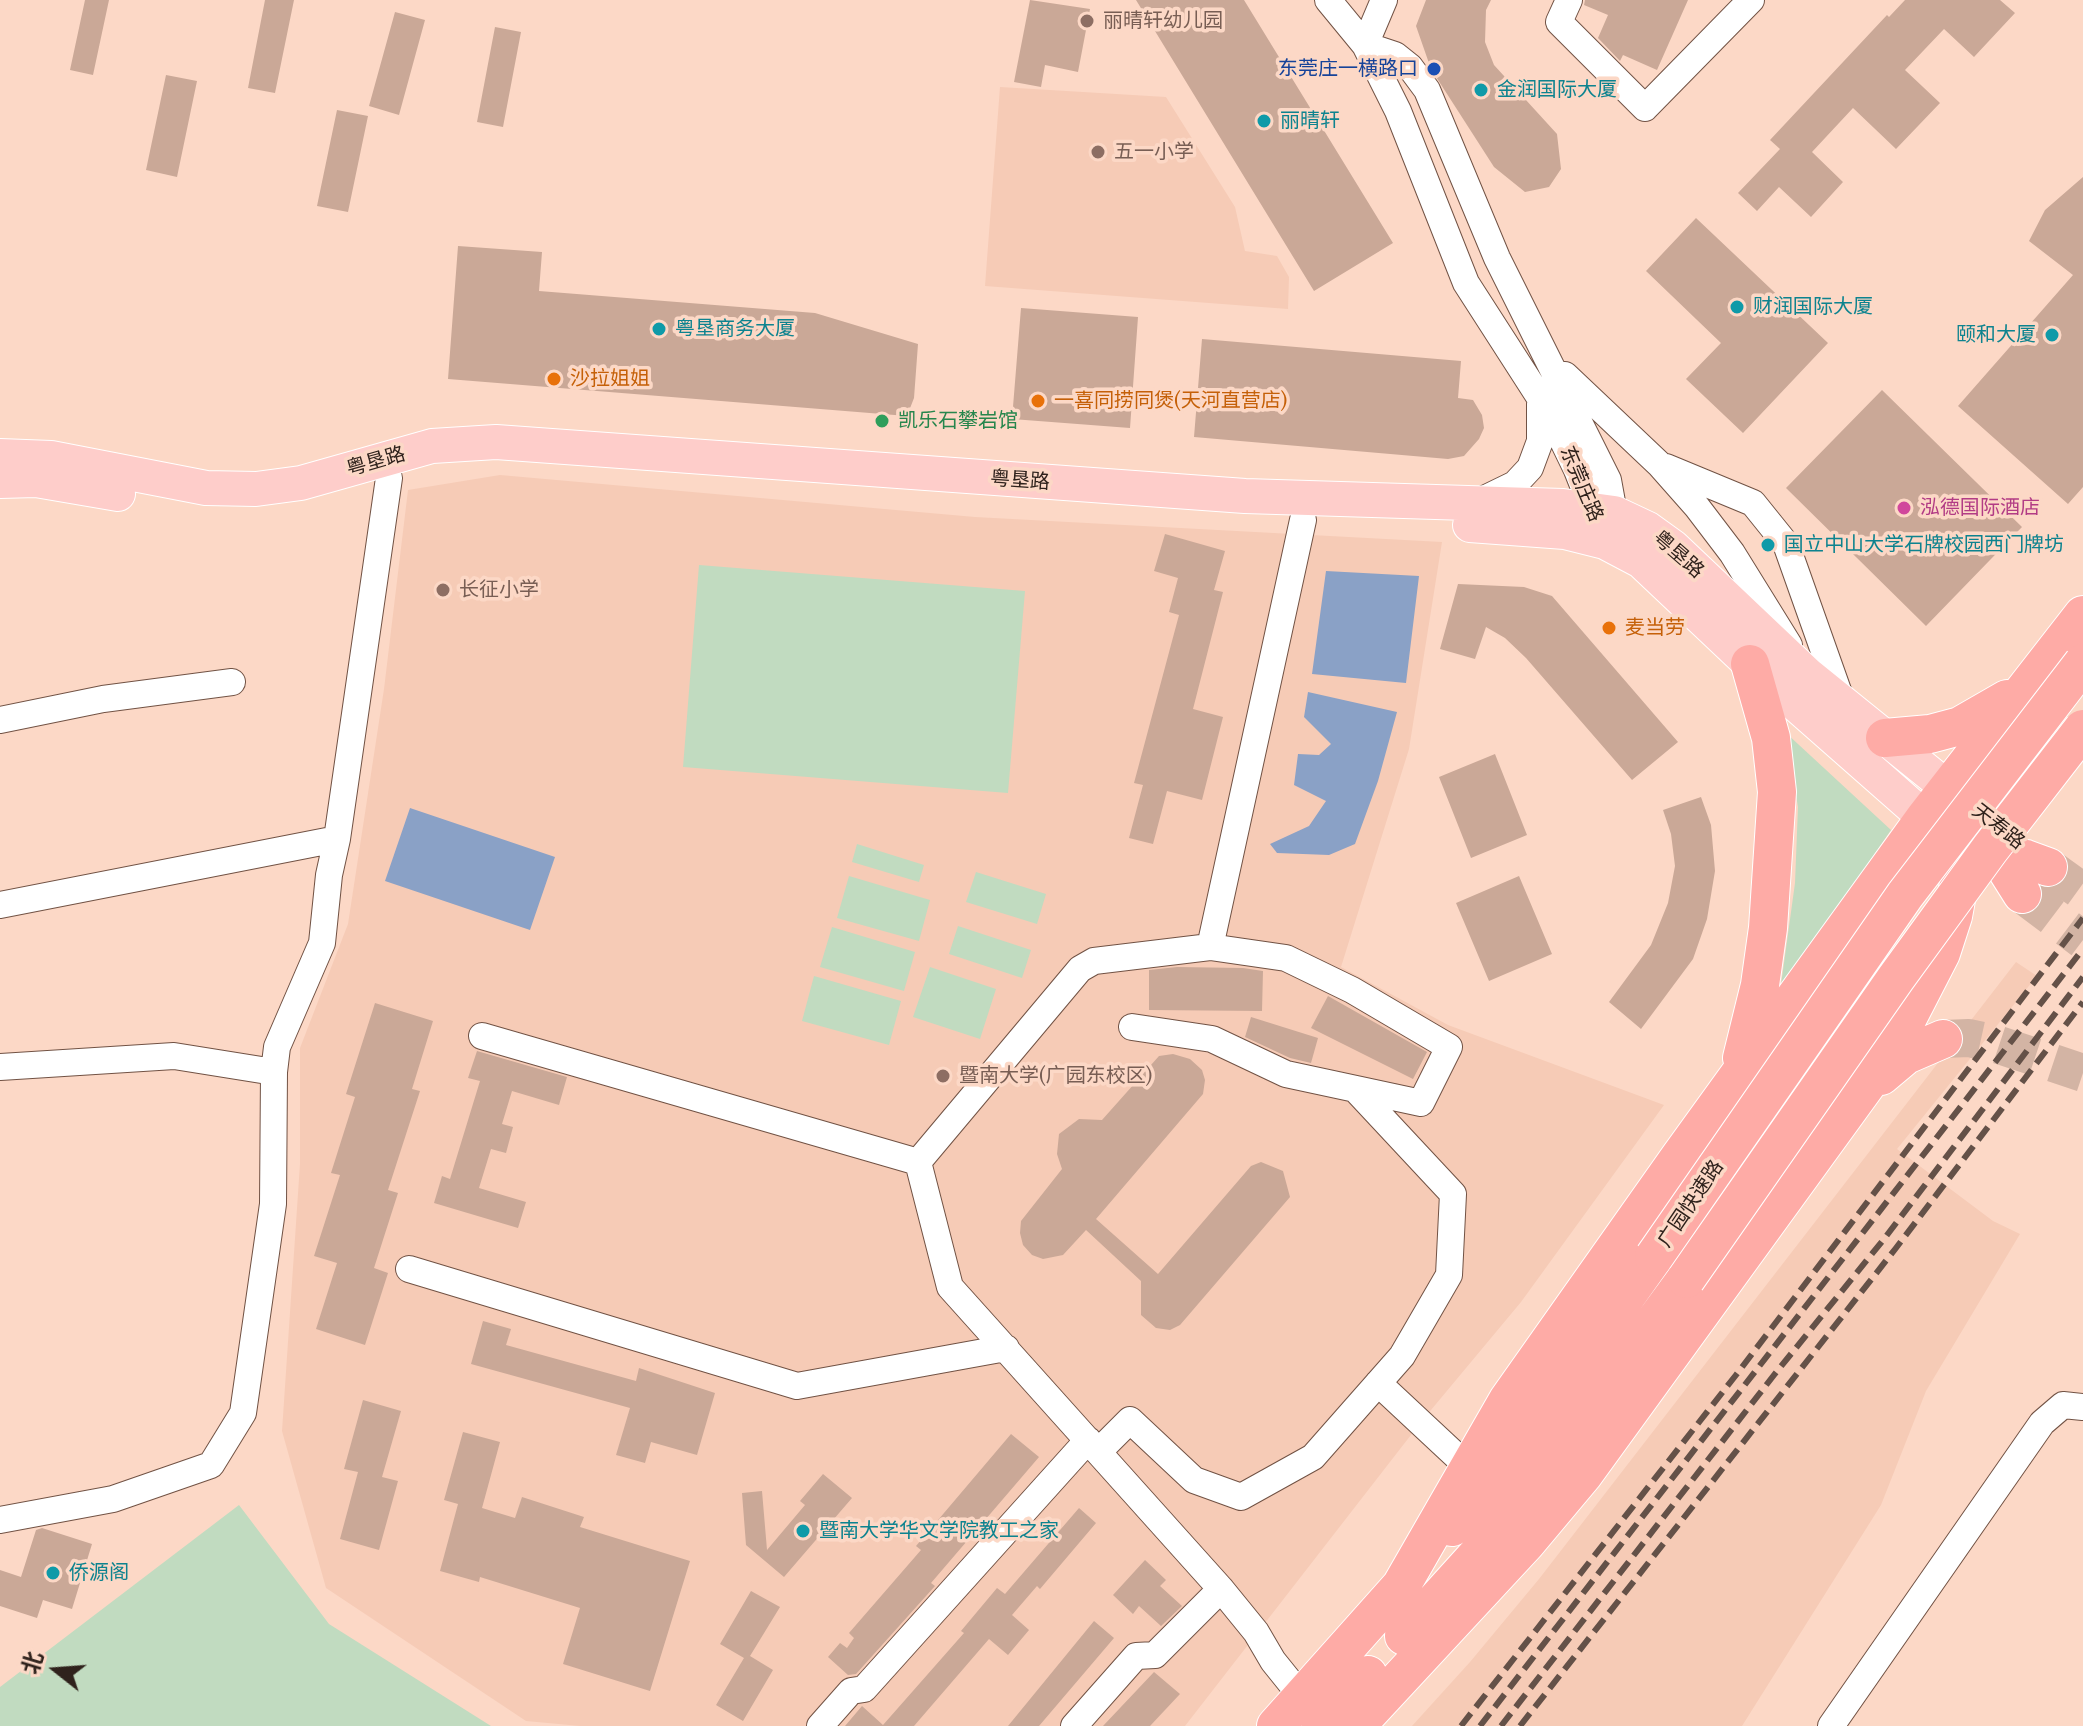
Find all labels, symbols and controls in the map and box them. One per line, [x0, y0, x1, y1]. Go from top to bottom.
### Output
place label: 丽晴轩幼儿园 [1103, 9, 1223, 33]
marker: 丽晴轩幼儿园 [1078, 12, 1096, 30]
place label: 东莞庄一横路口 [1278, 57, 1418, 81]
marker: 东莞庄一横路口 [1425, 60, 1443, 78]
place label: 金润国际大厦 [1497, 78, 1617, 102]
marker: 金润国际大厦 [1472, 81, 1490, 99]
place label: 丽晴轩 [1280, 109, 1340, 133]
marker: 丽晴轩 [1255, 112, 1273, 130]
place label: 五一小学 [1114, 140, 1194, 164]
marker: 五一小学 [1089, 143, 1107, 161]
place label: 财润国际大厦 [1753, 295, 1873, 319]
marker: 财润国际大厦 [1728, 298, 1746, 316]
place label: 粤垦商务大厦 [675, 317, 795, 341]
marker: 粤垦商务大厦 [650, 320, 668, 338]
place label: 颐和大厦 [1956, 323, 2036, 347]
marker: 颐和大厦 [2043, 326, 2061, 344]
place label: 沙拉姐姐 [570, 367, 650, 391]
marker: 沙拉姐姐 [545, 370, 563, 388]
place label: 一喜同捞同煲(天河直营店) [1054, 389, 1287, 413]
marker: 一喜同捞同煲(天河直营店) [1029, 392, 1047, 410]
place label: 凯乐石攀岩馆 [898, 409, 1018, 433]
marker: 凯乐石攀岩馆 [873, 412, 891, 430]
street label: 粤垦路 [344, 442, 408, 482]
street label: 东莞庄路 [1554, 442, 1608, 526]
street label: 粤垦路 [989, 467, 1051, 495]
place label: 泓德国际酒店 [1920, 496, 2040, 520]
marker: 泓德国际酒店 [1895, 499, 1913, 517]
street label: 粤垦路 [1647, 526, 1709, 584]
place label: 国立中山大学石牌校园西门牌坊 [1784, 533, 2064, 557]
marker: 国立中山大学石牌校园西门牌坊 [1759, 536, 1777, 554]
place label: 长征小学 [459, 578, 539, 602]
marker: 长征小学 [434, 581, 452, 599]
place label: 麦当劳 [1625, 616, 1685, 640]
marker: 麦当劳 [1600, 619, 1618, 637]
street label: 天寿路 [1967, 799, 2029, 855]
place label: 暨南大学(广园东校区) [959, 1064, 1152, 1088]
marker: 暨南大学(广园东校区) [934, 1067, 952, 1085]
street label: 广园快速路 [1653, 1156, 1729, 1252]
place label: 暨南大学华文学院教工之家 [819, 1519, 1059, 1543]
marker: 暨南大学华文学院教工之家 [794, 1522, 812, 1540]
place label: 侨源阁 [69, 1561, 129, 1585]
marker: 侨源阁 [44, 1564, 62, 1582]
north arrow [16, 1630, 96, 1710]
text: 北 [16, 1648, 49, 1677]

